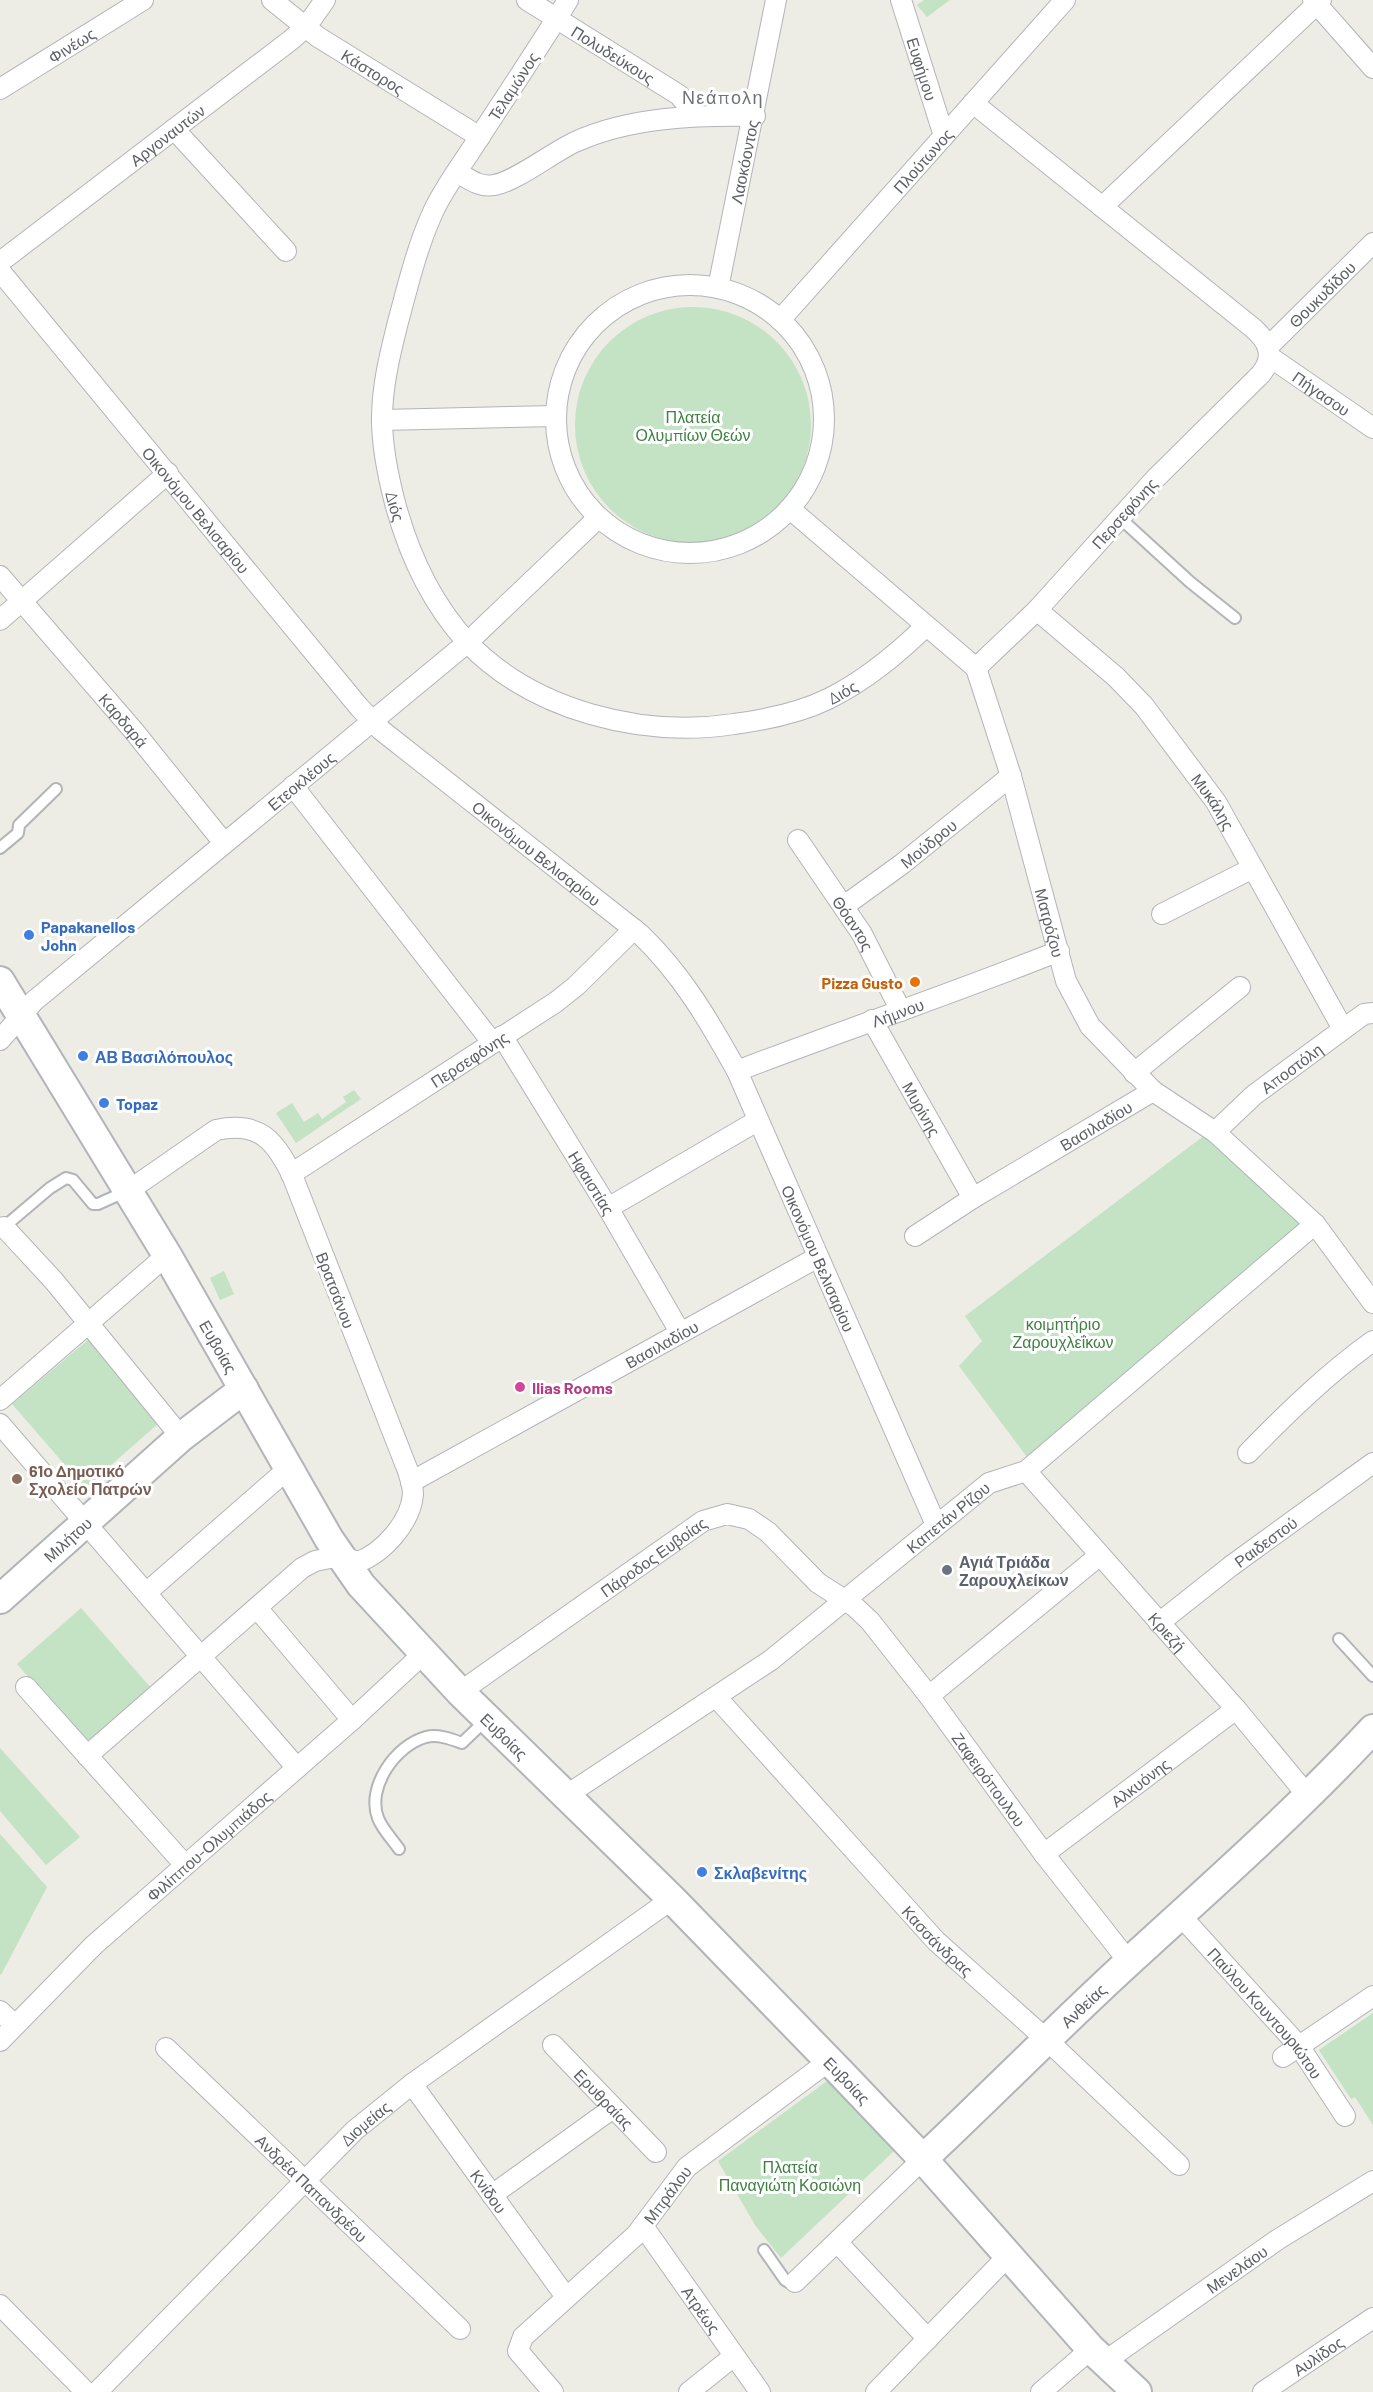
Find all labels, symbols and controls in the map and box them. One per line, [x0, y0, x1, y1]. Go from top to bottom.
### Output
street label: Πολυδεύκους [568, 21, 659, 87]
street label: Φινέως [44, 23, 99, 66]
street label: Ευφήμου [904, 35, 942, 103]
street label: Κάστορος [338, 45, 408, 98]
street label: Τελαμώνος [484, 48, 542, 124]
district label: Νεάπολη [682, 86, 764, 108]
street label: Αργοναυτών [126, 100, 208, 169]
street label: Λαοκόοντος [726, 118, 761, 205]
street label: Πλούτωνος [889, 124, 956, 196]
street label: Θουκυδίδου [1284, 257, 1359, 331]
street label: Πήγασου [1290, 366, 1354, 419]
park label: Πλατεία Ολυμπίων Θεών [635, 407, 751, 444]
street label: Οικονόμου Βελισαρίου [139, 442, 254, 577]
street label: Περσεφόνης [1087, 473, 1161, 552]
street label: Διός [383, 489, 409, 524]
street label: Διός [824, 676, 861, 707]
street label: Καρδαρά [96, 689, 152, 751]
street label: Ετεοκλέους [263, 747, 339, 814]
street label: Μυκάλης [1188, 769, 1239, 833]
street label: Οικονόμου Βελισαρίου [469, 796, 605, 909]
street label: Μούδρου [896, 815, 960, 871]
street label: Ματρόζου [1032, 886, 1069, 959]
street label: Θόαντος [829, 892, 878, 954]
place label: Papakanellos John [41, 917, 135, 954]
marker: Papakanellos John [22, 928, 36, 942]
place label: Pizza Gusto [822, 973, 903, 992]
marker: Pizza Gusto [908, 975, 922, 989]
street label: Λήμνου [869, 994, 926, 1030]
street label: Περσεφόνης [426, 1026, 511, 1091]
street label: Αποστόλη [1257, 1039, 1326, 1096]
place label: ΑΒ Βασιλόπουλος [95, 1047, 233, 1067]
marker: ΑΒ Βασιλόπουλος [76, 1049, 90, 1063]
street label: Μυρίνης [899, 1078, 945, 1139]
place label: Topaz [116, 1094, 158, 1113]
marker: Topaz [97, 1096, 111, 1110]
street label: Βασιλαδίου [1056, 1096, 1135, 1154]
street label: Ηφαιστίας [565, 1147, 619, 1218]
street label: Οικονόμου Βελισαρίου [779, 1182, 859, 1334]
street label: Βρατσάνου [313, 1249, 359, 1331]
park label: κοιμητήριο Ζαρουχλεΐκων [1012, 1314, 1114, 1351]
street label: Ευβοίας [196, 1316, 242, 1376]
street label: Βασιλαδίου [621, 1316, 701, 1371]
place label: Ilias Rooms [532, 1378, 613, 1397]
marker: Ilias Rooms [513, 1380, 527, 1394]
place label: 61ο Δημοτικό Σχολείο Πατρών [29, 1461, 152, 1498]
marker: 61ο Δημοτικό Σχολείο Πατρών [10, 1472, 24, 1486]
street label: Καπετάν Ρίζου [902, 1477, 993, 1556]
street label: Πάροδος Ευβοίας [596, 1512, 710, 1600]
street label: Ραιδεστού [1230, 1512, 1300, 1570]
street label: Μιλήτου [39, 1513, 95, 1565]
place label: Αγιά Τριάδα Ζαρουχλείκων [959, 1552, 1069, 1589]
marker: Αγιά Τριάδα Ζαρουχλείκων [940, 1563, 954, 1577]
street label: Κριεζή [1145, 1608, 1190, 1655]
street label: Ευβοίας [477, 1708, 532, 1763]
street label: Ζαφειρόπουλου [949, 1728, 1030, 1830]
street label: Αλκυόνης [1107, 1753, 1173, 1810]
street label: Φιλίππου-Ολυμπιάδος [142, 1786, 275, 1905]
place label: Σκλαβενίτης [714, 1863, 807, 1883]
marker: Σκλαβενίτης [695, 1865, 709, 1879]
street label: Κασσάνδρας [899, 1901, 977, 1979]
street label: Παύλου Κουντουριώτου [1204, 1943, 1327, 2082]
street label: Ανθείας [1056, 1979, 1110, 2031]
street label: Ευβοίας [821, 2052, 875, 2108]
street label: Ερυθραίας [571, 2064, 638, 2133]
street label: Διομείας [336, 2096, 394, 2149]
street label: Ανδρέα Παπανδρέου [252, 2130, 372, 2245]
park label: Πλατεία Παναγιώτη Κοσιώνη [719, 2157, 861, 2194]
street label: Μπράλου [639, 2162, 694, 2227]
street label: Κνίδου [467, 2166, 511, 2216]
street label: Μενελάου [1202, 2241, 1271, 2297]
street label: Ατρέως [679, 2282, 725, 2337]
street label: Αυλίδος [1289, 2331, 1347, 2379]

